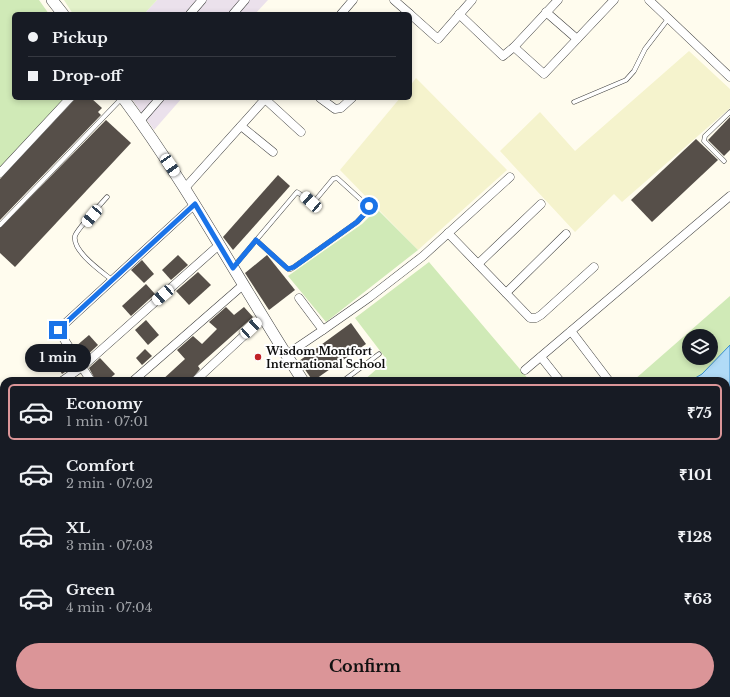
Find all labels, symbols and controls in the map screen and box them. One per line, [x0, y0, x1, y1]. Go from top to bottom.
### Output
text: Pickup [52, 28, 108, 47]
text: Drop-off [52, 66, 122, 85]
car [158, 152, 182, 178]
car [298, 190, 324, 214]
route start [360, 197, 378, 215]
car [80, 203, 104, 229]
car [150, 283, 176, 307]
car [238, 315, 264, 341]
route end [49, 321, 67, 339]
map controls [682, 329, 718, 365]
button: layers [682, 329, 718, 365]
callout: 1 min [25, 344, 91, 372]
place label: Wisdom Montfort International School [265, 344, 386, 371]
text: 1 min [39, 349, 77, 366]
marker: Wisdom Montfort International School [253, 352, 263, 362]
icon: car [18, 394, 54, 430]
text: Economy [66, 394, 143, 413]
text: ₹75 [687, 403, 712, 422]
text: 1 min · 07:01 [66, 413, 149, 430]
icon: car [18, 456, 54, 492]
text: Comfort [66, 456, 134, 475]
text: ₹101 [679, 465, 712, 484]
text: 2 min · 07:02 [66, 475, 153, 492]
icon: car [18, 518, 54, 554]
text: XL [66, 518, 90, 537]
text: ₹128 [678, 527, 712, 546]
text: 3 min · 07:03 [66, 537, 153, 554]
icon: car [18, 580, 54, 616]
text: Green [66, 580, 115, 599]
text: ₹63 [684, 589, 712, 608]
text: 4 min · 07:04 [66, 599, 152, 616]
button: Confirm [16, 643, 714, 689]

